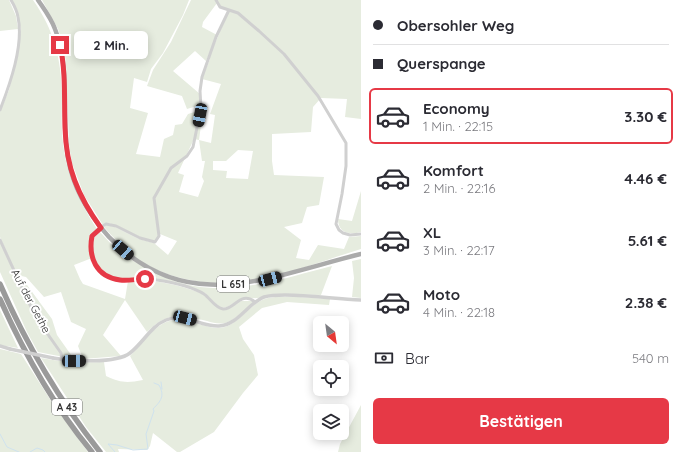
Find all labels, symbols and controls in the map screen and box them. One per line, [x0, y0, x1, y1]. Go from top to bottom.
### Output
text: Obersohler Weg [397, 16, 514, 35]
callout: 2 Min. [74, 31, 148, 59]
route end [51, 36, 69, 54]
text: 2 Min. [93, 37, 129, 53]
text: Querspange [397, 54, 486, 73]
icon: car [375, 98, 411, 134]
text: Economy [423, 99, 490, 118]
car [192, 102, 208, 128]
text: 3.30 € [624, 107, 667, 126]
text: 1 Min. · 22:15 [423, 118, 493, 134]
icon: car [375, 160, 411, 196]
text: Komfort [423, 161, 484, 180]
text: 4.46 € [624, 169, 667, 188]
text: 2 Min. · 22:16 [423, 180, 495, 196]
icon: car [375, 222, 411, 258]
text: XL [423, 223, 441, 242]
text: 5.61 € [628, 231, 667, 250]
car [110, 238, 136, 262]
text: 3 Min. · 22:17 [423, 242, 495, 258]
street label: Auf der Gethe [8, 267, 54, 335]
route start [136, 270, 154, 288]
car [257, 270, 283, 288]
road number: L 651 [217, 276, 249, 292]
icon: car [375, 284, 411, 320]
text: Moto [423, 285, 460, 304]
text: 2.38 € [625, 293, 667, 312]
text: 4 Min. · 22:18 [423, 304, 495, 320]
car [172, 309, 198, 327]
north arrow [313, 316, 349, 352]
map controls [313, 316, 349, 440]
icon: cash [373, 347, 395, 369]
text: Bar [405, 349, 430, 368]
text: 540 m [632, 350, 669, 366]
car [62, 355, 86, 367]
button: locate [313, 360, 349, 396]
button: Bestätigen [373, 398, 669, 444]
road number: A 43 [52, 399, 82, 415]
button: layers [313, 404, 349, 440]

